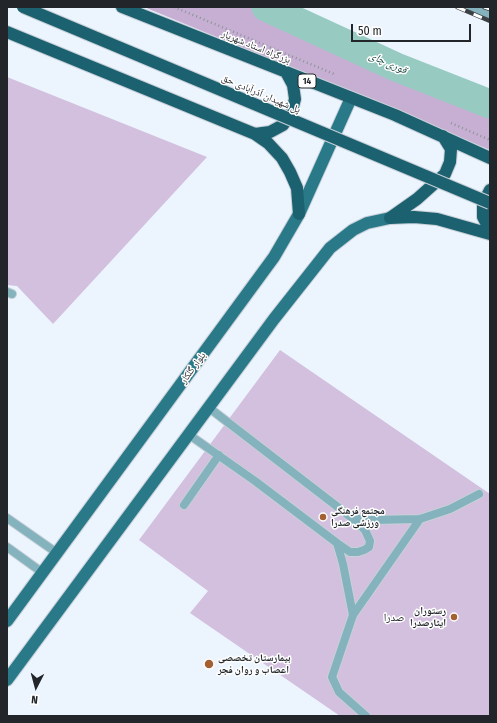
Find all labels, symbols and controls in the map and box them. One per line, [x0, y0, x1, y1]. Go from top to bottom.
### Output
scale bar [353, 16, 473, 42]
text: 50 m [358, 24, 382, 38]
street label: بزرگراه استاد شهریار [220, 28, 292, 66]
water label: قوری چای [367, 49, 409, 77]
street label: پل شهیدان آذرآبادی حق [220, 72, 302, 116]
road number: 14 [298, 74, 316, 88]
street label: بلوار گلکار [178, 350, 208, 386]
place label: مجتمع فرهنگی ورزشی صدرا [331, 505, 385, 528]
marker: مجتمع فرهنگی ورزشی صدرا [318, 512, 328, 522]
place label: رستوران ایثارصدرا [410, 605, 446, 628]
district label: صدرا [384, 611, 404, 625]
marker: رستوران ایثارصدرا [449, 612, 459, 622]
place label: بیمارستان تخصصی اعصاب و روان فجر [218, 652, 291, 676]
marker: بیمارستان تخصصی اعصاب و روان فجر [203, 658, 215, 670]
north arrow [16, 667, 56, 707]
text: N [31, 693, 39, 706]

